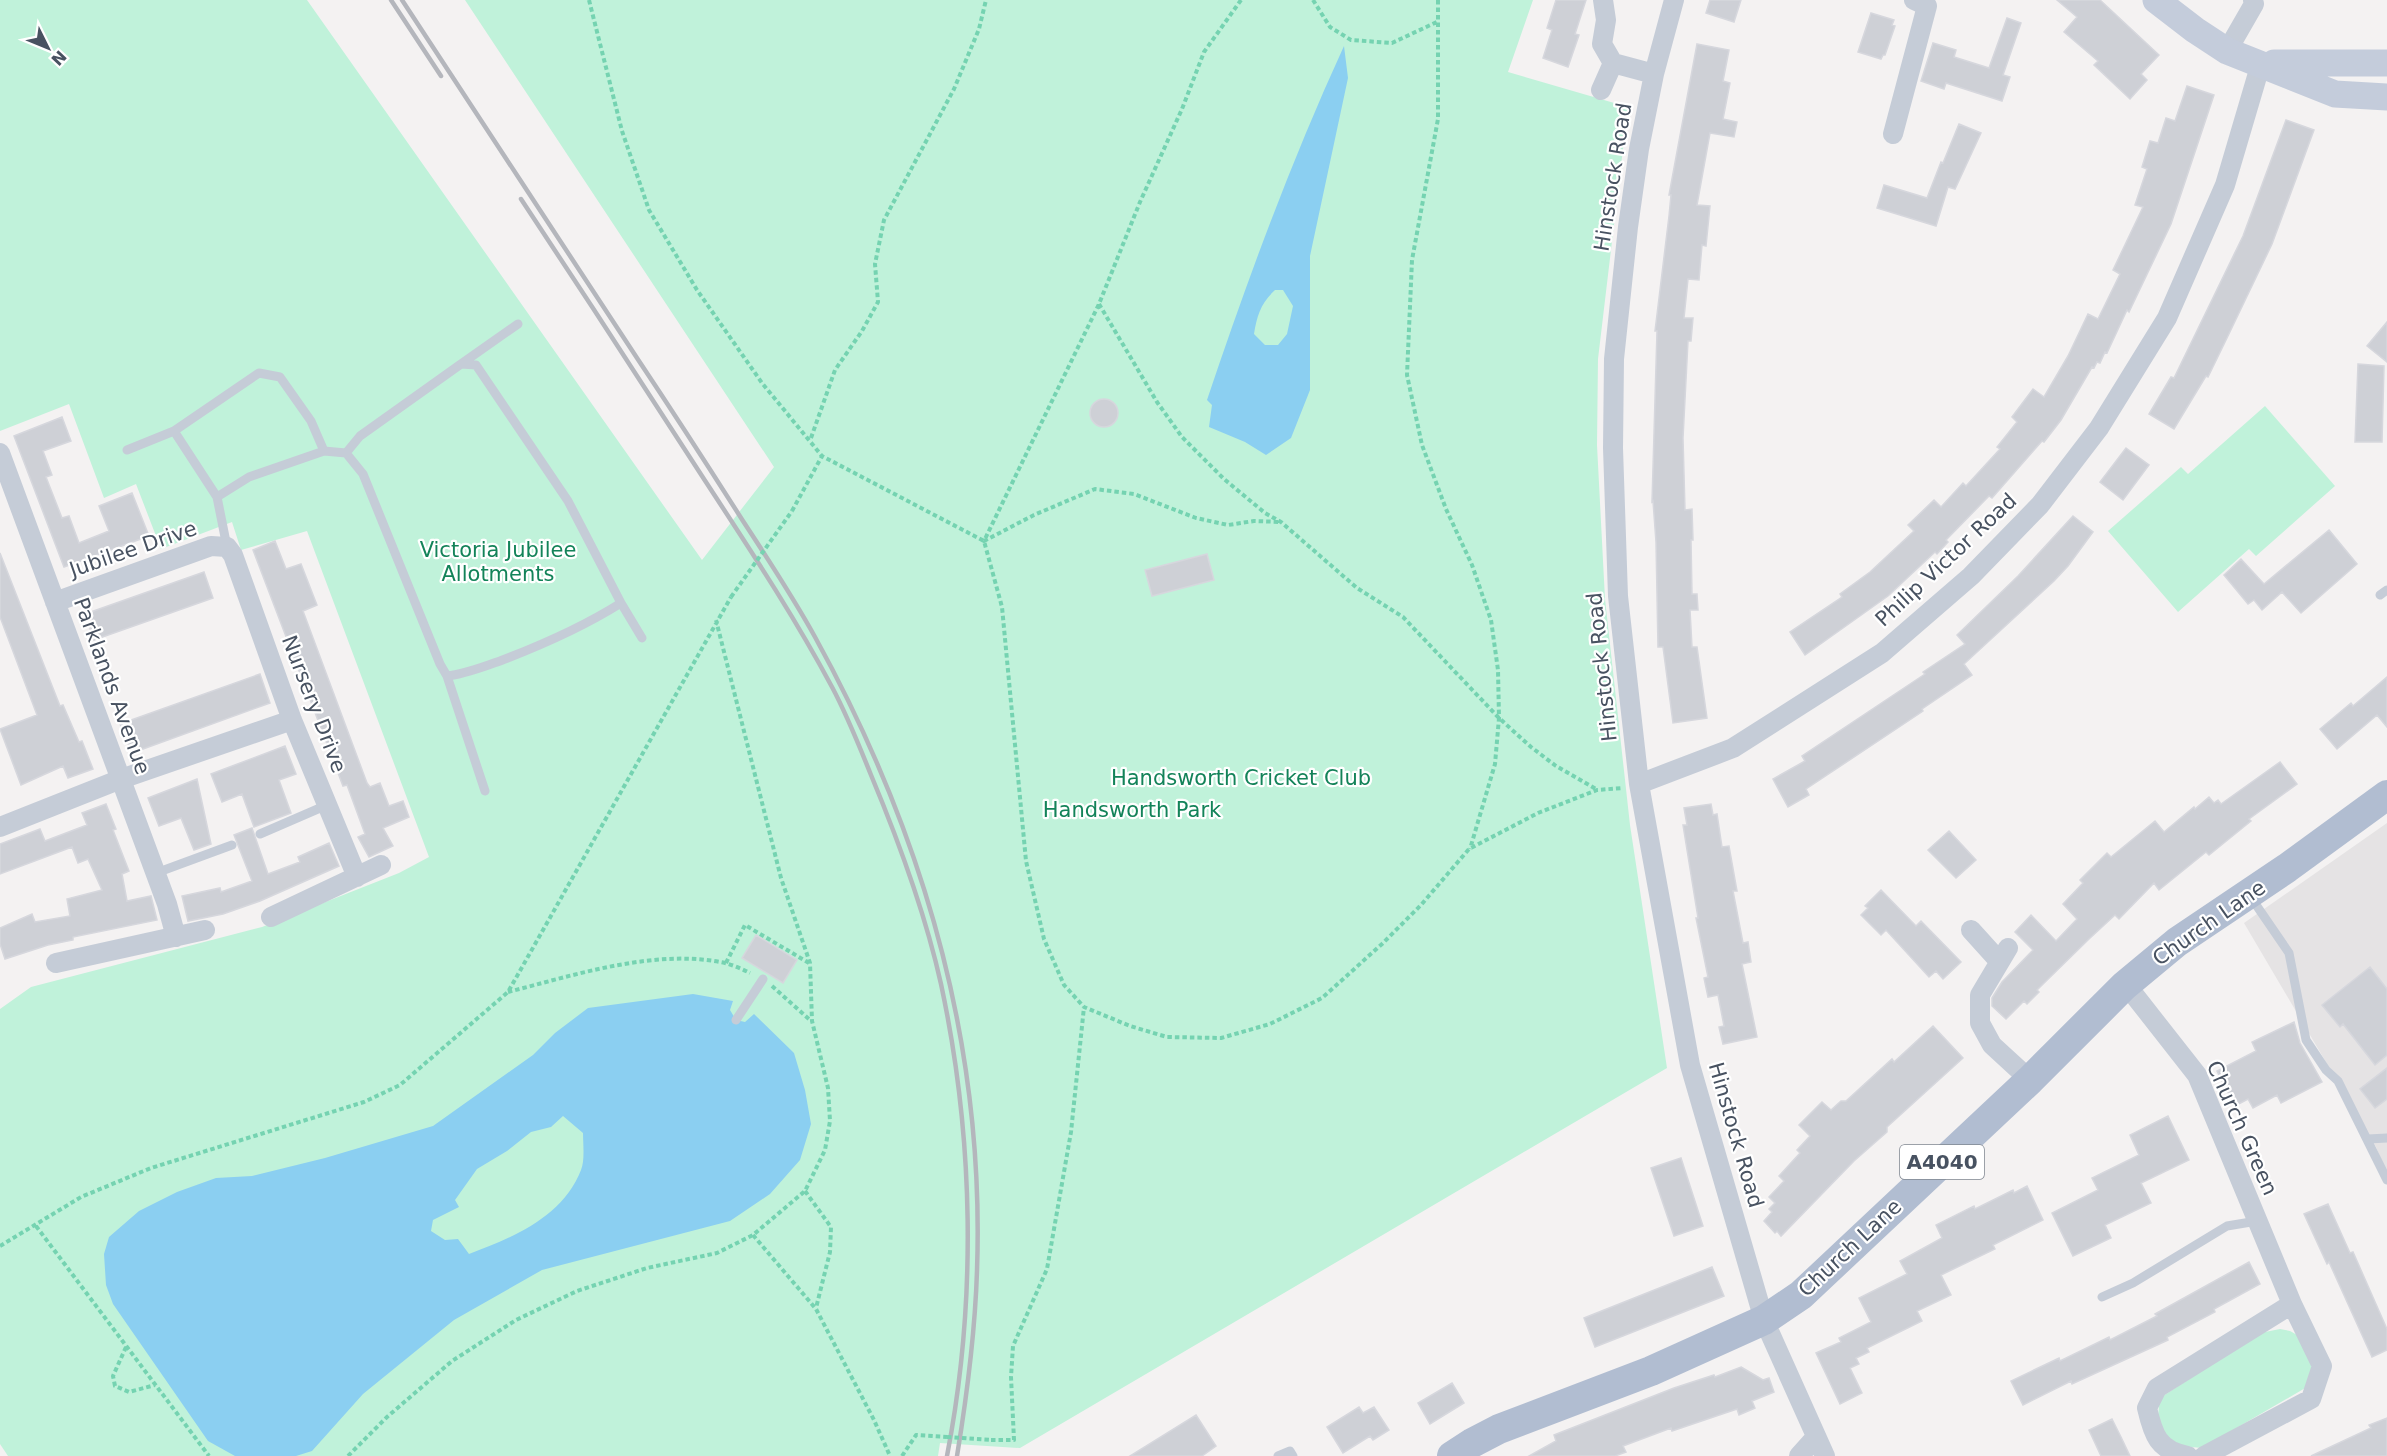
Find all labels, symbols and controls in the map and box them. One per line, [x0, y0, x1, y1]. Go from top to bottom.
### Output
north arrow [18, 18, 78, 78]
text: N [47, 47, 70, 69]
street label: Hinstock Road [1589, 101, 1637, 253]
street label: Philip Victor Road [1871, 489, 2021, 631]
street label: Jubilee Drive [64, 516, 200, 583]
park label: Victoria Jubilee Allotments [420, 538, 576, 586]
street label: Hinstock Road [1582, 591, 1622, 743]
street label: Parklands Avenue [69, 594, 155, 778]
street label: Nursery Drive [277, 632, 351, 776]
park label: Handsworth Cricket Club [1111, 766, 1371, 790]
park label: Handsworth Park [1043, 798, 1222, 822]
street label: Church Lane [2148, 875, 2270, 971]
street label: Church Green [2202, 1057, 2282, 1199]
street label: Hinstock Road [1704, 1060, 1768, 1210]
road number: A4040 [1900, 1145, 1984, 1179]
street label: Church Lane [1794, 1194, 1906, 1302]

